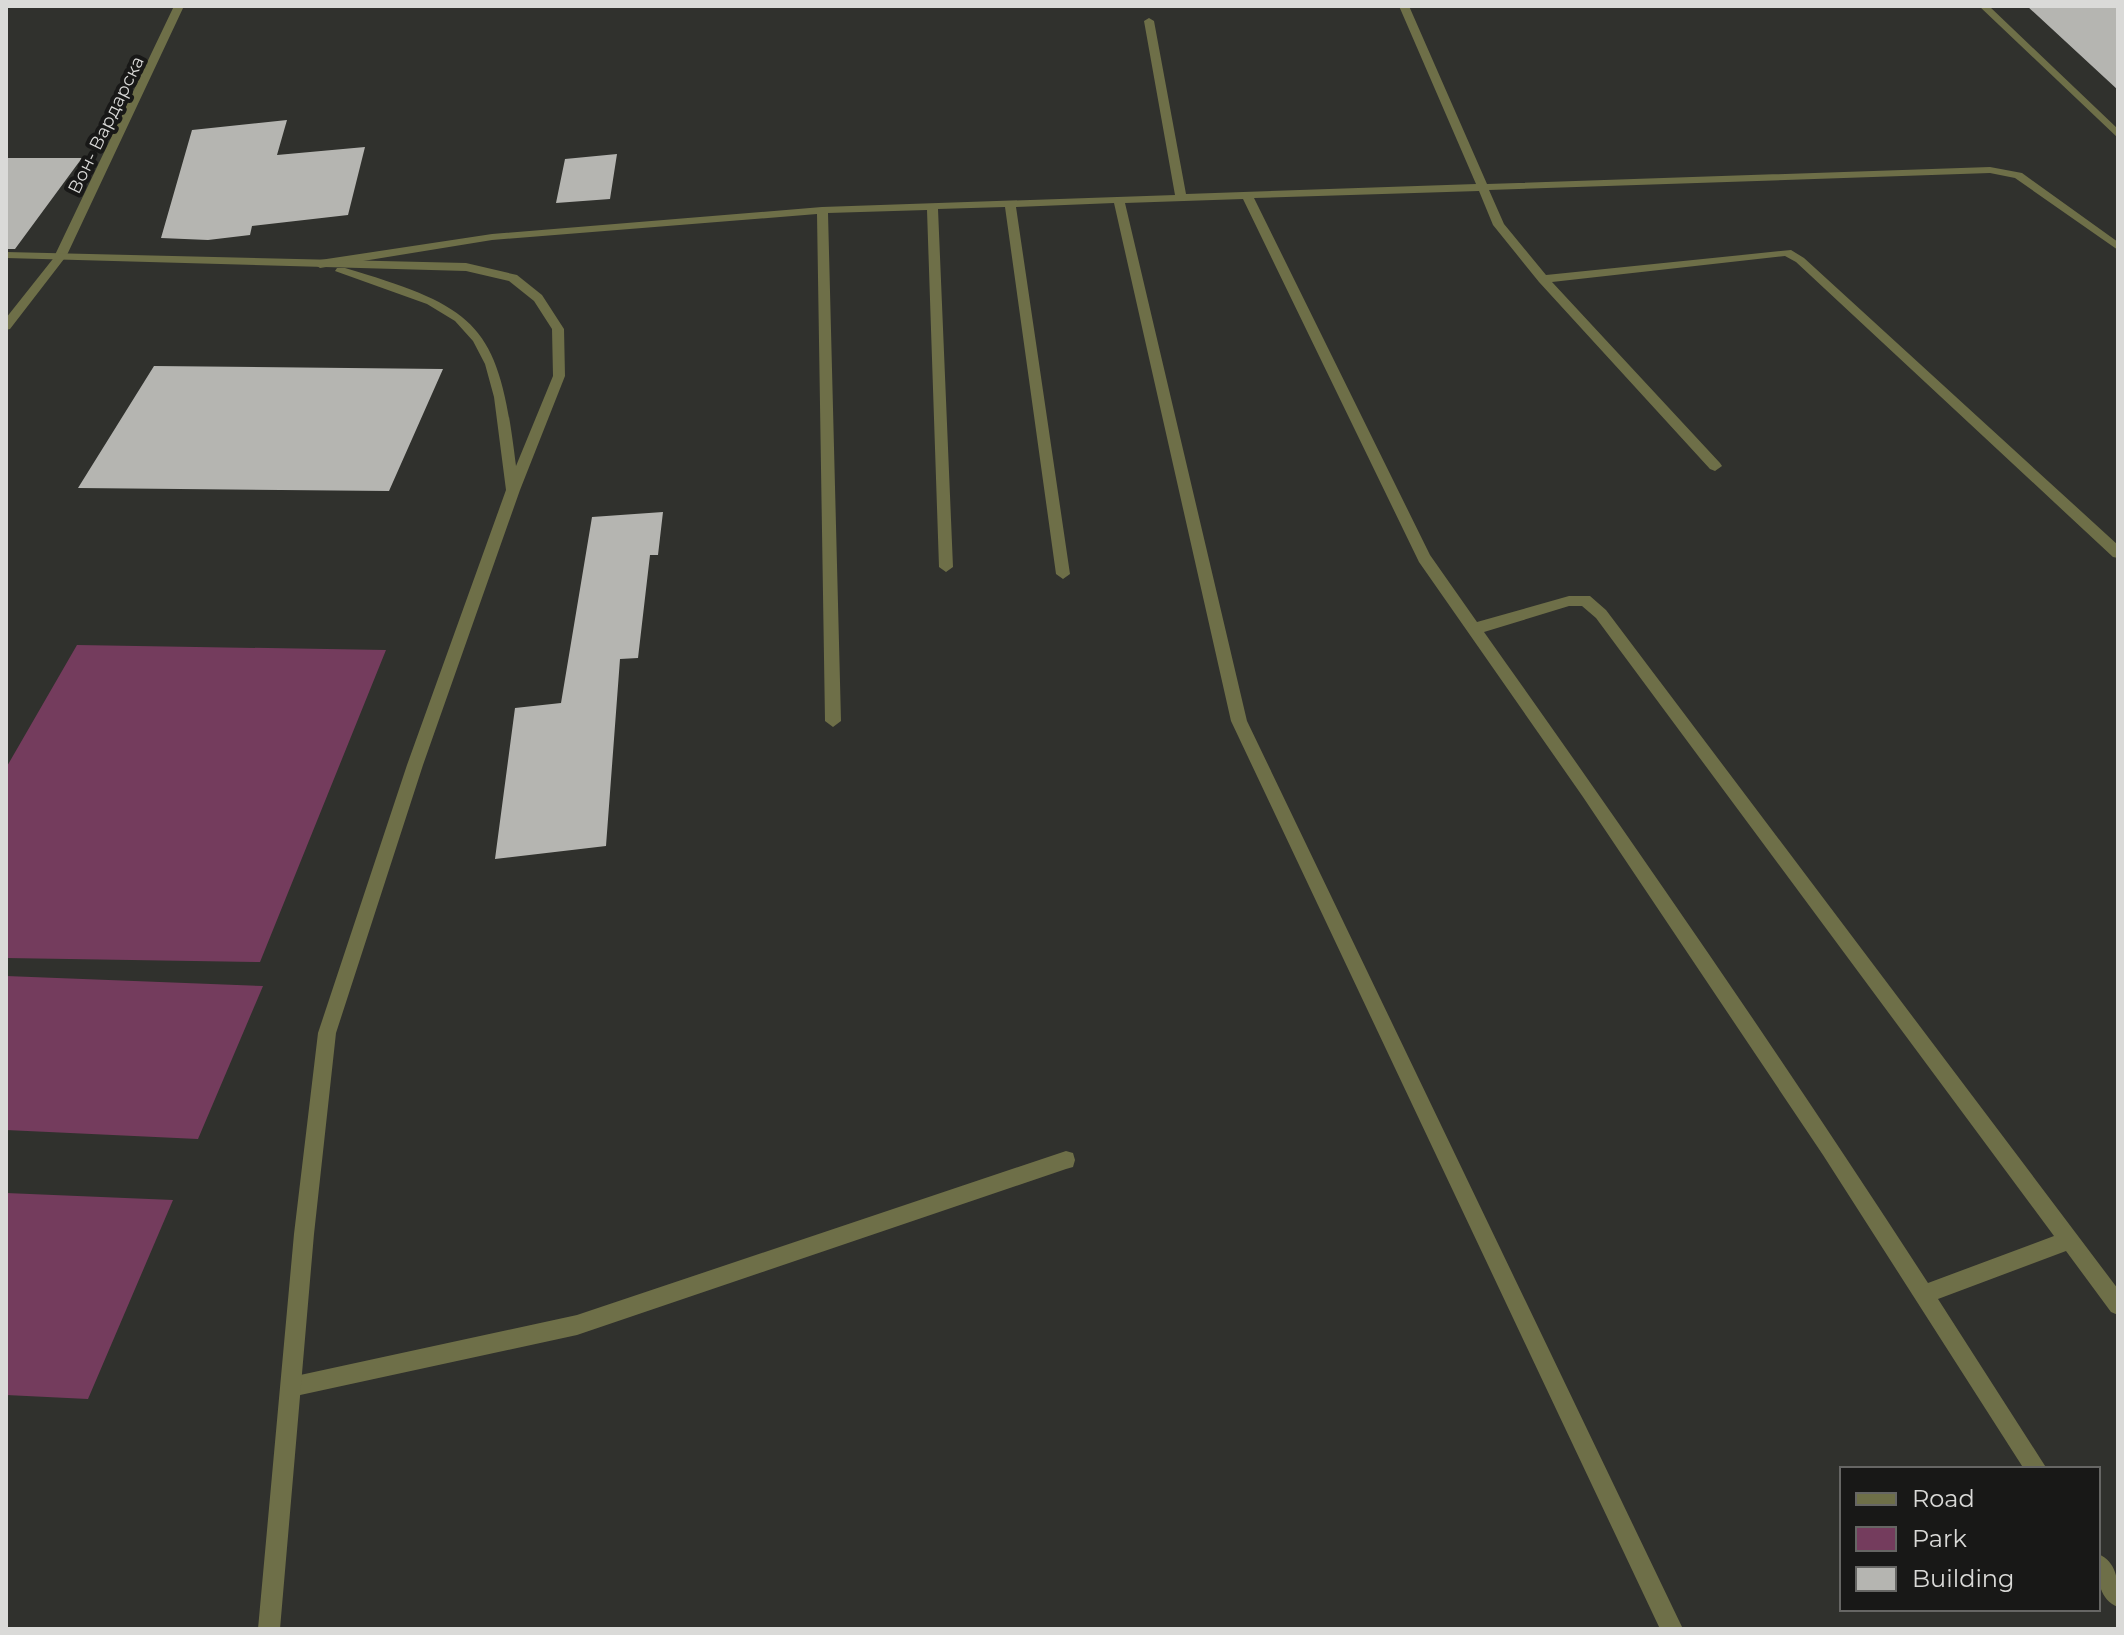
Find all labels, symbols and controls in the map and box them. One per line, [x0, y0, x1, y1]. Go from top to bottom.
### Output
street label: Вон- Вардарска [63, 53, 149, 197]
legend [1840, 1467, 2100, 1611]
text: Road [1912, 1484, 1975, 1513]
text: Park [1912, 1524, 1967, 1553]
text: Building [1912, 1564, 2015, 1593]

